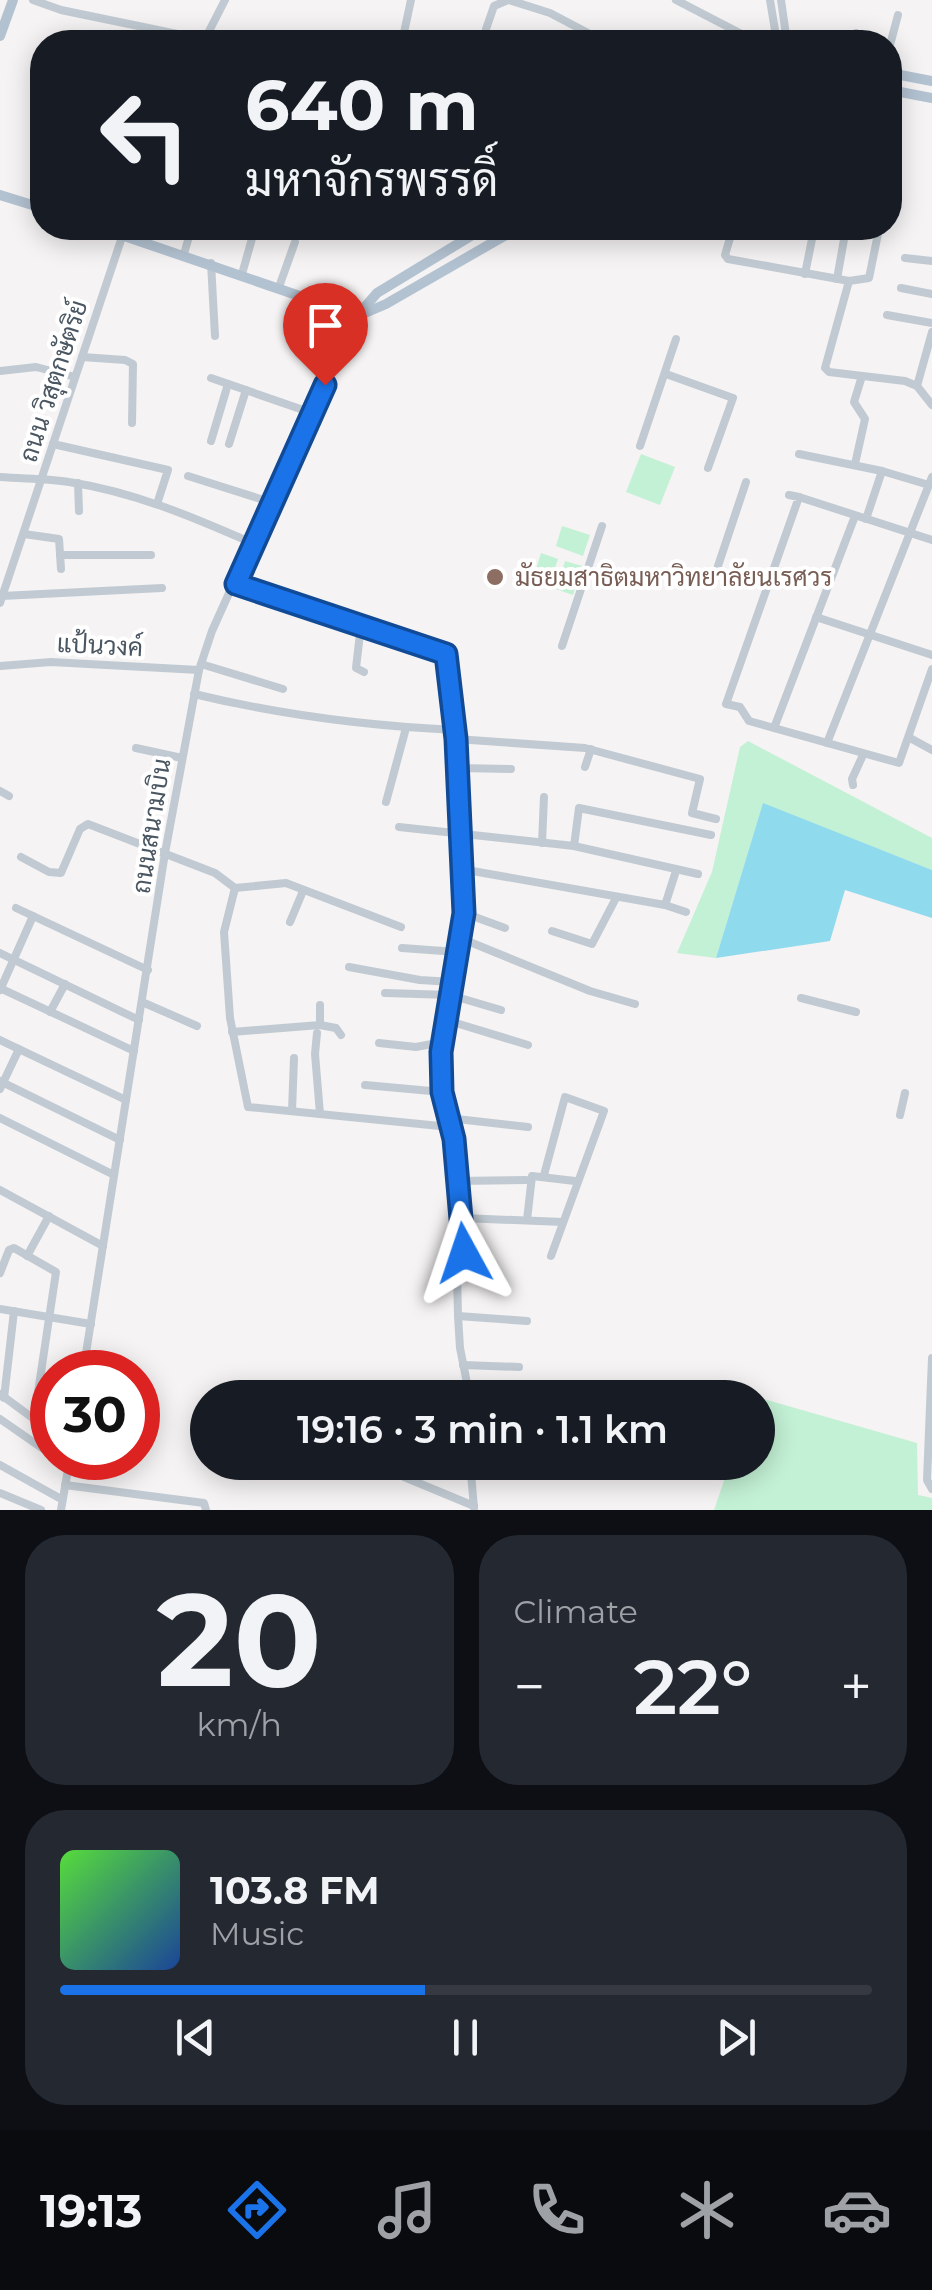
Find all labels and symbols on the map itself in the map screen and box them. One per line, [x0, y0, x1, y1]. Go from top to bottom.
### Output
pin [283, 283, 368, 386]
street label: ถนน วิสุตกษัตริย์ [11, 296, 96, 467]
place label: มัธยมสาธิตมหาวิทยาลัยนเรศวร [515, 561, 832, 592]
marker: มัธยมสาธิตมหาวิทยาลัยนเรศวร [484, 566, 506, 588]
street label: แป้นวงค์ [56, 626, 144, 662]
street label: ถนนสนามบิน [126, 756, 176, 896]
position arrow [412, 1201, 516, 1305]
speed limit sign: 30 [30, 1350, 160, 1480]

